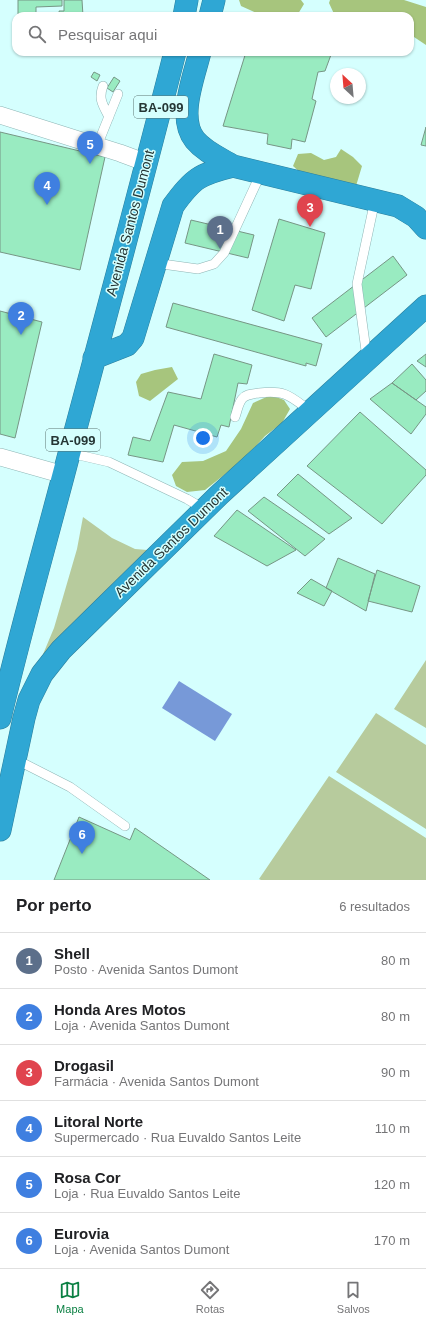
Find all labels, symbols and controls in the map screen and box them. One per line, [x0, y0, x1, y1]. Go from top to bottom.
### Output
search box [12, 12, 414, 56]
icon: search [26, 23, 48, 45]
text: Pesquisar aqui [58, 26, 157, 43]
north arrow [330, 68, 366, 104]
road number: BA-099 [134, 96, 188, 118]
pin: 5 [77, 131, 103, 164]
street label: Avenida Santos Dumont [103, 148, 157, 298]
pin: 4 [34, 172, 60, 205]
pin: 3 [297, 194, 323, 227]
pin: 1 [207, 216, 233, 249]
pin: 2 [8, 302, 34, 335]
your location [193, 428, 213, 448]
road number: BA-099 [46, 429, 100, 451]
street label: Avenida Santos Dumont [111, 484, 231, 600]
pin: 6 [69, 821, 95, 854]
text: Por perto [16, 896, 92, 915]
text: 6 resultados [339, 899, 410, 914]
text: Shell [54, 945, 90, 962]
text: 1 [25, 953, 33, 968]
text: 80 m [381, 953, 410, 968]
text: Posto · Avenida Santos Dumont [54, 962, 238, 977]
text: Honda Ares Motos [54, 1001, 186, 1018]
text: 2 [25, 1009, 33, 1024]
text: 80 m [381, 1009, 410, 1024]
text: Loja · Avenida Santos Dumont [54, 1018, 229, 1033]
text: Drogasil [54, 1057, 114, 1074]
text: 3 [25, 1065, 33, 1080]
text: 90 m [381, 1065, 410, 1080]
text: Farmácia · Avenida Santos Dumont [54, 1074, 259, 1089]
text: Litoral Norte [54, 1113, 143, 1130]
text: 4 [25, 1121, 33, 1136]
text: 110 m [375, 1121, 410, 1136]
text: Supermercado · Rua Euvaldo Santos Leite [54, 1130, 301, 1145]
text: Rosa Cor [54, 1169, 121, 1186]
text: 5 [25, 1177, 33, 1192]
text: 120 m [374, 1177, 410, 1192]
text: Loja · Rua Euvaldo Santos Leite [54, 1186, 240, 1201]
text: Eurovia [54, 1225, 109, 1242]
text: 6 [25, 1233, 33, 1248]
text: 170 m [374, 1233, 410, 1248]
text: Loja · Avenida Santos Dumont [54, 1242, 229, 1257]
tab: Mapa [56, 1279, 84, 1315]
tab: Rotas [196, 1279, 225, 1315]
tab: Salvos [337, 1279, 370, 1315]

